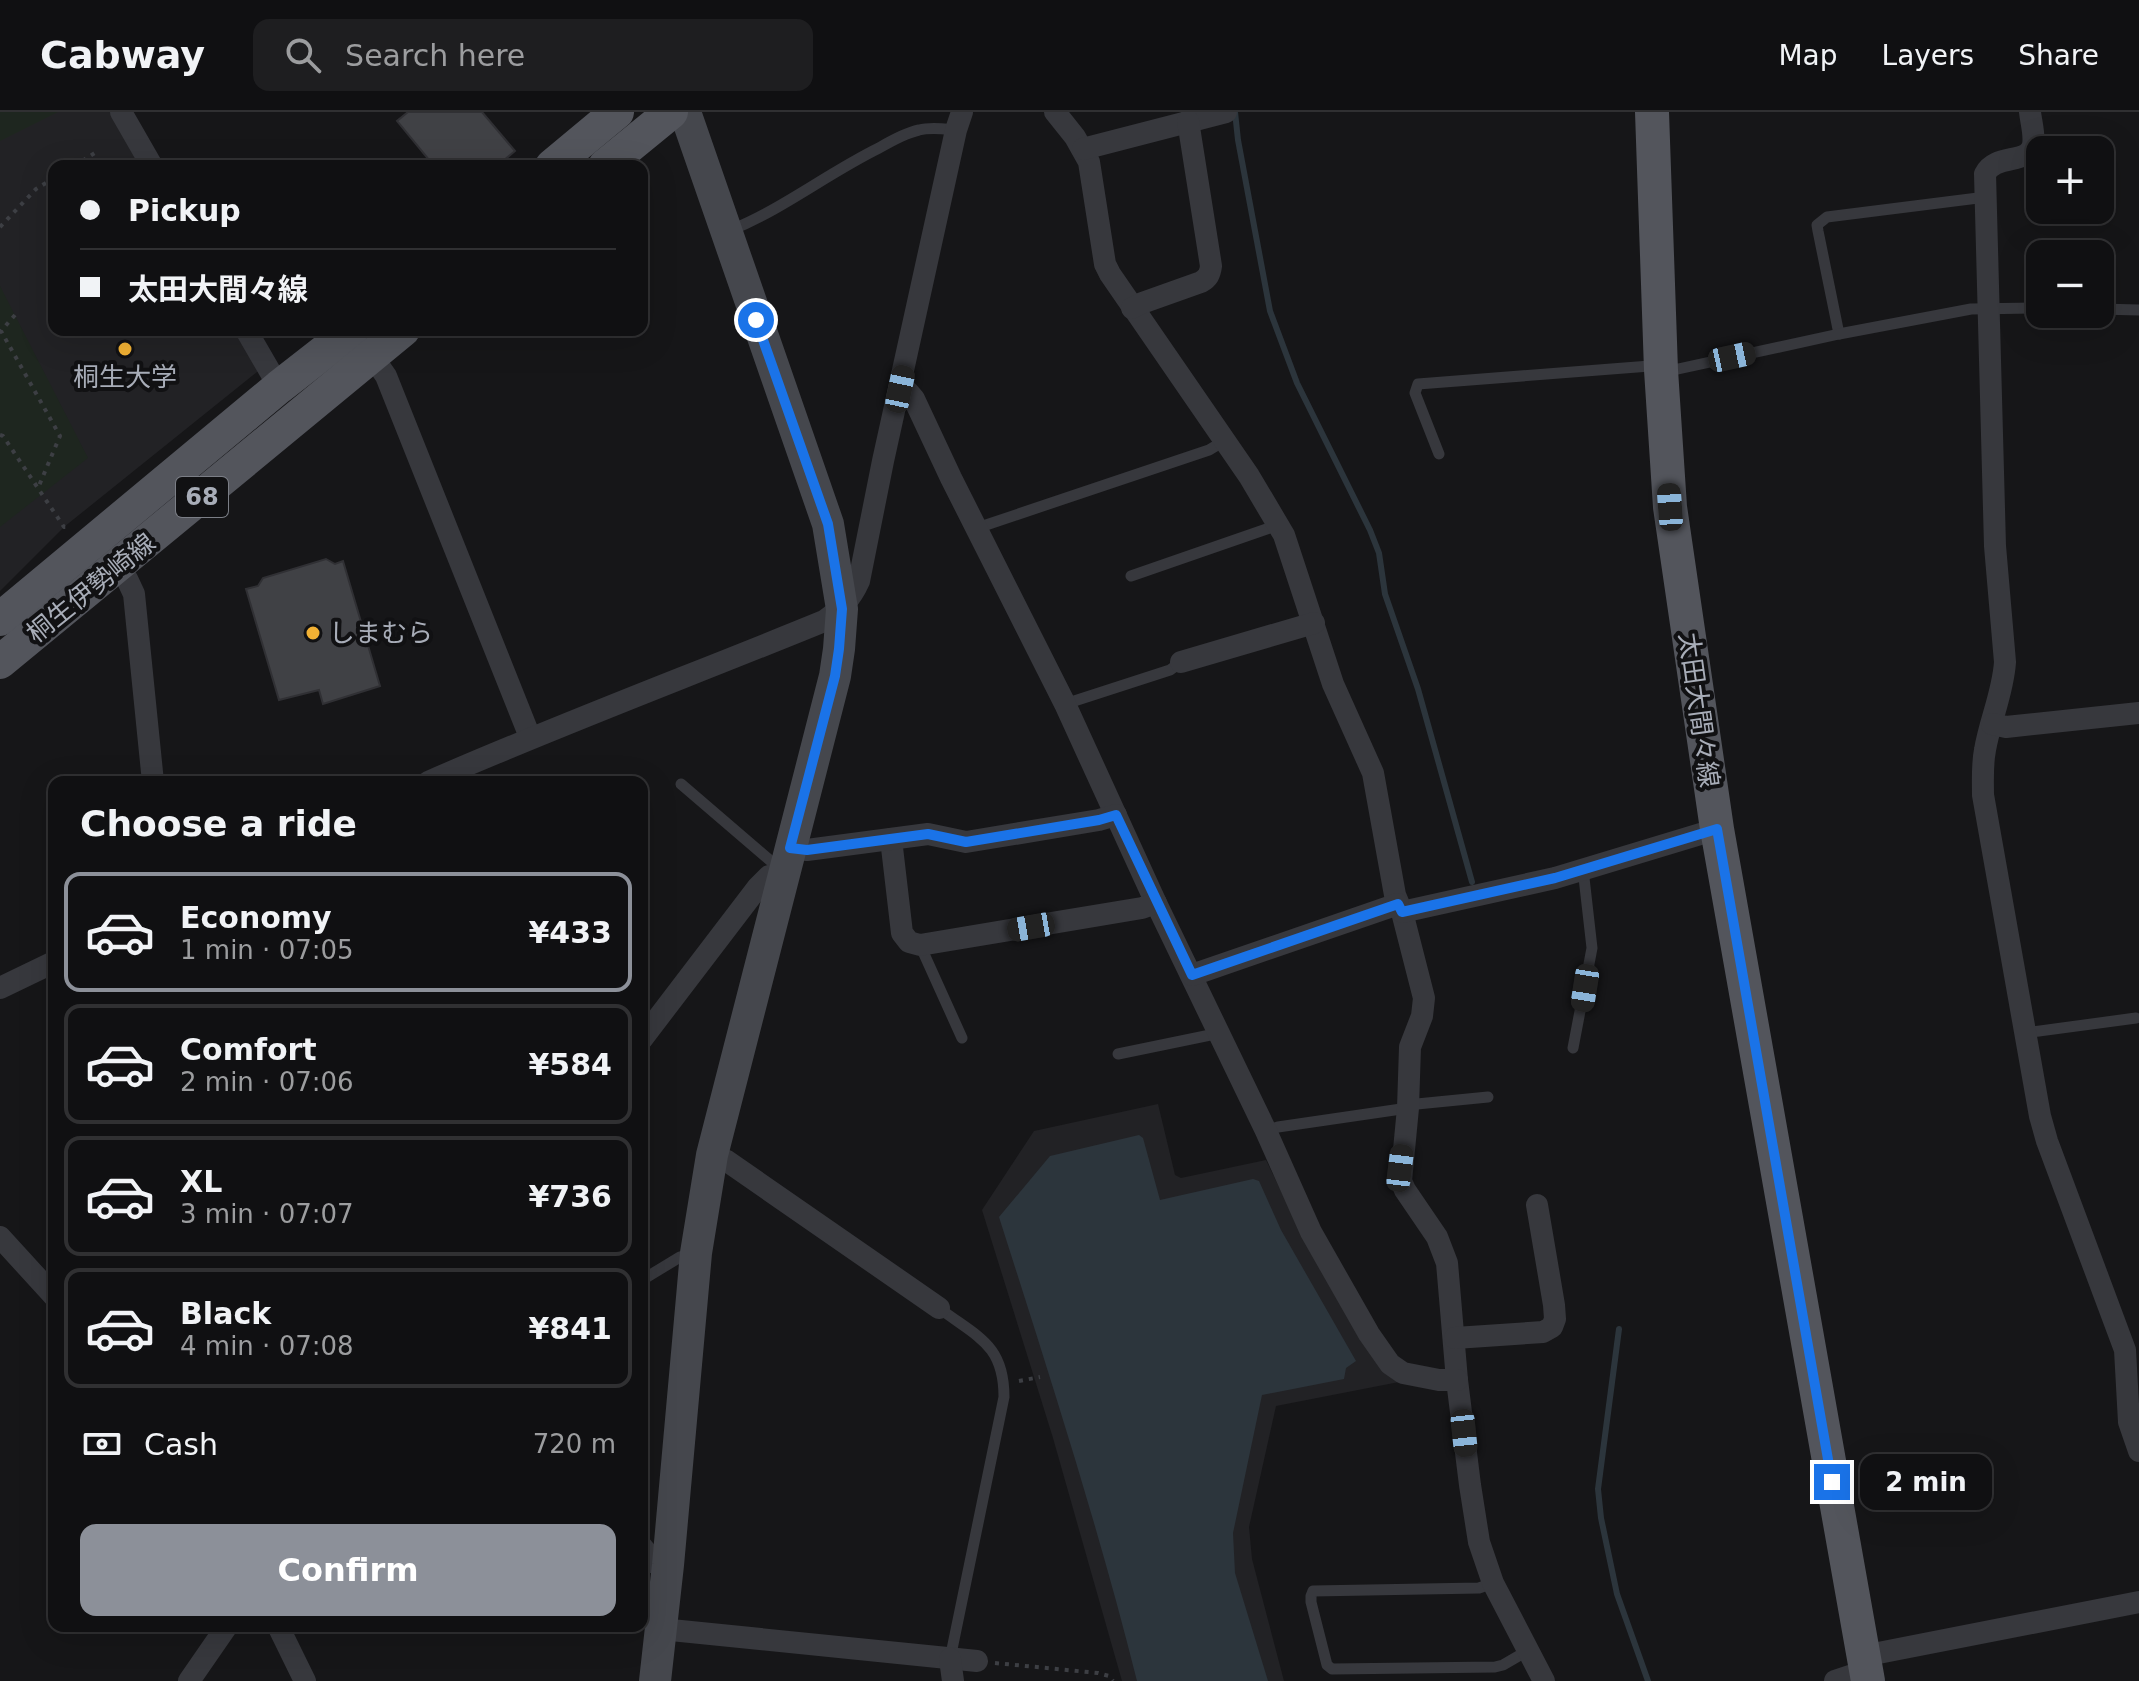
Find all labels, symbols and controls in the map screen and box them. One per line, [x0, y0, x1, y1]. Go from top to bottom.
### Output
search box [253, 19, 813, 91]
text: Cabway [40, 33, 205, 77]
icon: search [281, 33, 325, 77]
text: Search here [345, 38, 525, 73]
text: Map [1778, 39, 1838, 72]
text: Layers [1882, 39, 1974, 72]
text: Share [2018, 39, 2099, 72]
map controls [2026, 136, 2114, 328]
button: + [2026, 136, 2114, 224]
text: Pickup [128, 193, 241, 228]
button: − [2026, 240, 2114, 328]
text: 太田大間々線 [128, 272, 308, 307]
route start [738, 302, 774, 338]
marker: 桐生大学 [116, 340, 134, 358]
car [1706, 340, 1758, 374]
place label: 桐生大学 [73, 362, 177, 392]
car [883, 363, 917, 415]
road number: 68 [176, 477, 228, 517]
car [1656, 482, 1684, 532]
street label: 桐生伊勢崎線 [21, 527, 161, 649]
place label: しまむら [329, 618, 433, 648]
marker: しまむら [304, 624, 322, 642]
street label: 太田大間々線 [1673, 631, 1725, 789]
text: Choose a ride [80, 803, 357, 844]
icon: car [84, 896, 156, 968]
text: Economy [180, 900, 332, 935]
car [1005, 911, 1057, 943]
text: ¥433 [529, 915, 612, 950]
text: 1 min · 07:05 [180, 935, 354, 965]
car [1569, 962, 1601, 1014]
icon: car [84, 1028, 156, 1100]
text: Comfort [180, 1032, 317, 1067]
text: ¥584 [529, 1047, 612, 1082]
text: 2 min · 07:06 [180, 1067, 354, 1097]
car [1385, 1143, 1415, 1193]
icon: car [84, 1160, 156, 1232]
text: XL [180, 1164, 222, 1199]
text: ¥736 [529, 1179, 612, 1214]
text: 3 min · 07:07 [180, 1199, 354, 1229]
icon: car [84, 1292, 156, 1364]
text: Black [180, 1296, 271, 1331]
text: ¥841 [529, 1311, 612, 1346]
text: 4 min · 07:08 [180, 1331, 354, 1361]
car [1450, 1408, 1478, 1458]
icon: cash [80, 1422, 124, 1466]
text: Cash [144, 1427, 218, 1462]
text: 720 m [533, 1429, 616, 1459]
callout: 2 min [1860, 1454, 1992, 1510]
route end [1814, 1464, 1850, 1500]
text: 2 min [1885, 1467, 1967, 1497]
button: Confirm [80, 1524, 616, 1616]

